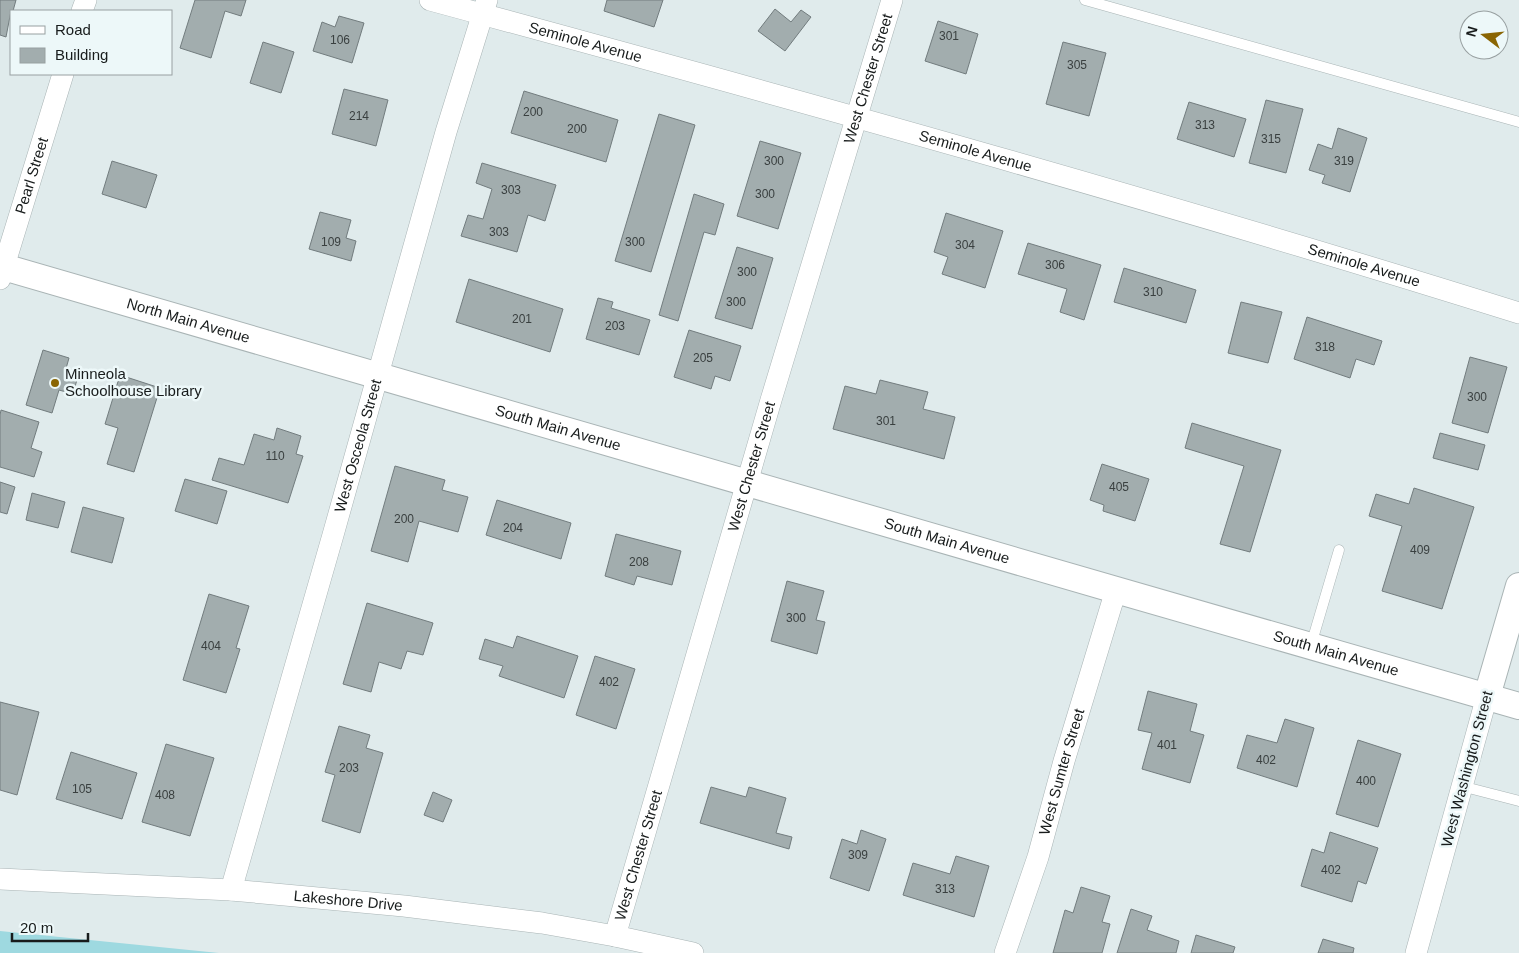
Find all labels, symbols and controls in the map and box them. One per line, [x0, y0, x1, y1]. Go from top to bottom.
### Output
legend [10, 10, 172, 75]
north arrow [1459, 10, 1509, 60]
street label: West Chester Street [840, 11, 896, 145]
street label: Seminole Avenue [527, 18, 644, 65]
text: Road [55, 21, 91, 38]
text: N [1462, 24, 1481, 38]
house number: 301 [939, 29, 959, 43]
house number: 106 [330, 33, 350, 47]
text: Building [55, 46, 108, 63]
house number: 305 [1067, 58, 1087, 72]
house number: 200 [523, 105, 543, 119]
house number: 214 [349, 109, 369, 123]
house number: 313 [1195, 118, 1215, 132]
house number: 200 [567, 122, 587, 136]
street label: Seminole Avenue [917, 127, 1034, 175]
house number: 315 [1261, 132, 1281, 146]
street label: Pearl Street [11, 134, 51, 216]
house number: 300 [764, 154, 784, 168]
house number: 319 [1334, 154, 1354, 168]
house number: 303 [501, 183, 521, 197]
house number: 300 [755, 187, 775, 201]
house number: 303 [489, 225, 509, 239]
house number: 109 [321, 235, 341, 249]
house number: 300 [625, 235, 645, 249]
house number: 304 [955, 238, 975, 252]
street label: Seminole Avenue [1306, 240, 1422, 290]
house number: 306 [1045, 258, 1065, 272]
house number: 300 [737, 265, 757, 279]
house number: 310 [1143, 285, 1163, 299]
street label: North Main Avenue [125, 294, 252, 346]
house number: 300 [726, 295, 746, 309]
house number: 201 [512, 312, 532, 326]
house number: 203 [605, 319, 625, 333]
house number: 318 [1315, 340, 1335, 354]
house number: 205 [693, 351, 713, 365]
place label: Minneola Schoolhouse Library [65, 365, 202, 399]
street label: West Osceola Street [331, 376, 384, 514]
marker: Minneola Schoolhouse Library [49, 377, 61, 389]
house number: 300 [1467, 390, 1487, 404]
street label: West Chester Street [724, 398, 778, 533]
street label: South Main Avenue [493, 401, 623, 454]
house number: 301 [876, 414, 896, 428]
house number: 110 [265, 449, 285, 463]
house number: 405 [1109, 480, 1129, 494]
house number: 200 [394, 512, 414, 526]
street label: South Main Avenue [882, 514, 1012, 567]
house number: 204 [503, 521, 523, 535]
house number: 409 [1410, 543, 1430, 557]
house number: 208 [629, 555, 649, 569]
house number: 300 [786, 611, 806, 625]
street label: South Main Avenue [1271, 627, 1401, 679]
house number: 404 [201, 639, 221, 653]
house number: 402 [599, 675, 619, 689]
street label: West Washington Street [1437, 688, 1496, 849]
street label: West Sumter Street [1035, 706, 1088, 837]
house number: 401 [1157, 738, 1177, 752]
house number: 402 [1256, 753, 1276, 767]
house number: 203 [339, 761, 359, 775]
house number: 400 [1356, 774, 1376, 788]
house number: 105 [72, 782, 92, 796]
street label: West Chester Street [611, 787, 665, 922]
house number: 408 [155, 788, 175, 802]
house number: 309 [848, 848, 868, 862]
house number: 402 [1321, 863, 1341, 877]
house number: 313 [935, 882, 955, 896]
street label: Lakeshore Drive [293, 887, 403, 914]
scale bar [12, 910, 89, 942]
text: 20 m [20, 919, 53, 936]

